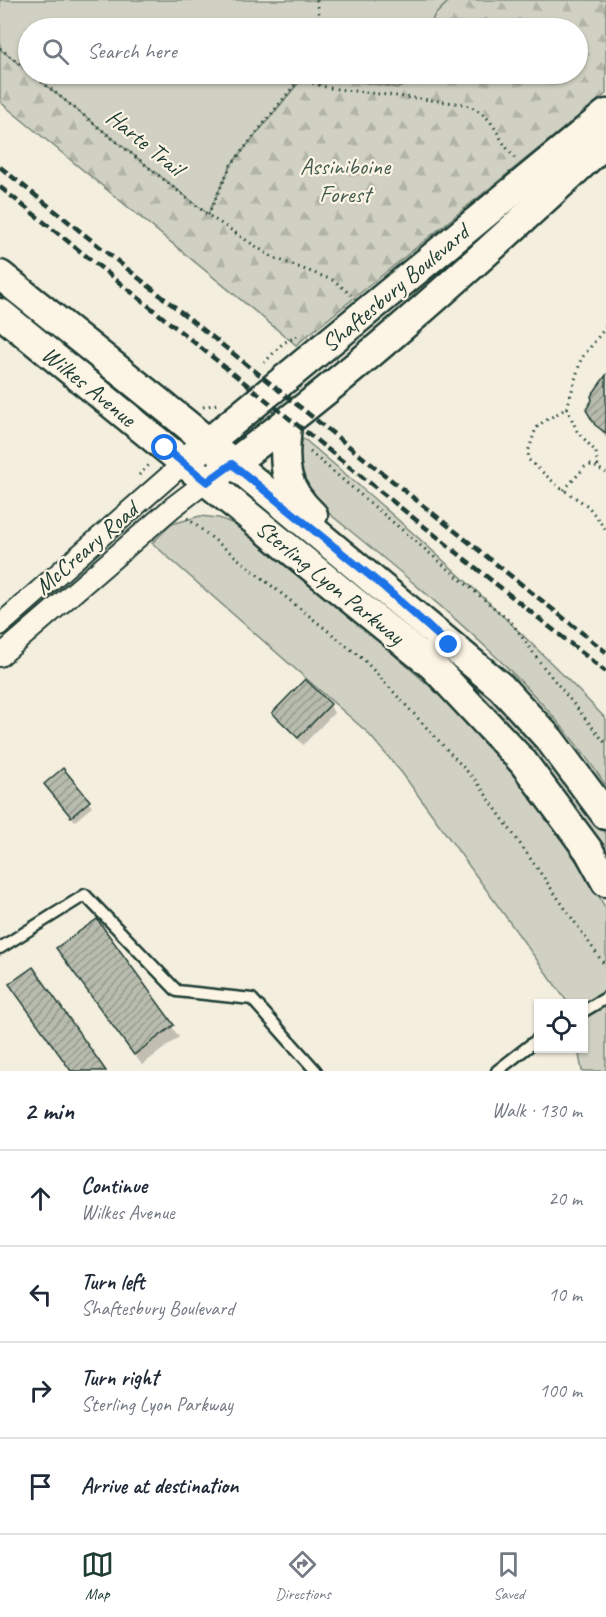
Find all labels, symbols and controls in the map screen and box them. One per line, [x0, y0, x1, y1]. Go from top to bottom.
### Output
search box [18, 18, 588, 84]
icon: search [39, 35, 72, 68]
text: Search here [87, 37, 177, 65]
street label: Harte Trail [100, 102, 193, 185]
park label: Assiniboine Forest [300, 151, 392, 209]
street label: Shaftesbury Boulevard [315, 215, 478, 359]
street label: Wilkes Avenue [36, 339, 144, 434]
route start [151, 434, 177, 460]
street label: McCreary Road [28, 493, 146, 601]
street label: Sterling Lyon Parkway [250, 513, 412, 652]
route end [435, 631, 461, 657]
map controls [534, 999, 588, 1053]
button: locate [534, 999, 588, 1053]
text: 2 min [24, 1094, 74, 1127]
text: Walk · 130 m [492, 1098, 582, 1123]
text: Continue [81, 1172, 147, 1200]
icon: ahead [24, 1182, 57, 1215]
text: 20 m [548, 1186, 582, 1211]
text: Wilkes Avenue [81, 1200, 175, 1225]
text: Turn left [81, 1268, 145, 1296]
icon: left [24, 1278, 57, 1311]
text: 10 m [548, 1282, 582, 1307]
text: Shaftesbury Boulevard [81, 1296, 234, 1321]
text: Turn right [81, 1364, 158, 1392]
icon: right [24, 1374, 57, 1407]
text: 100 m [539, 1378, 582, 1403]
text: Sterling Lyon Parkway [81, 1392, 233, 1417]
icon: arrive [24, 1470, 57, 1503]
text: Arrive at destination [81, 1472, 238, 1500]
tab: Map [81, 1548, 114, 1604]
tab: Directions [275, 1548, 331, 1604]
tab: Saved [492, 1548, 525, 1604]

